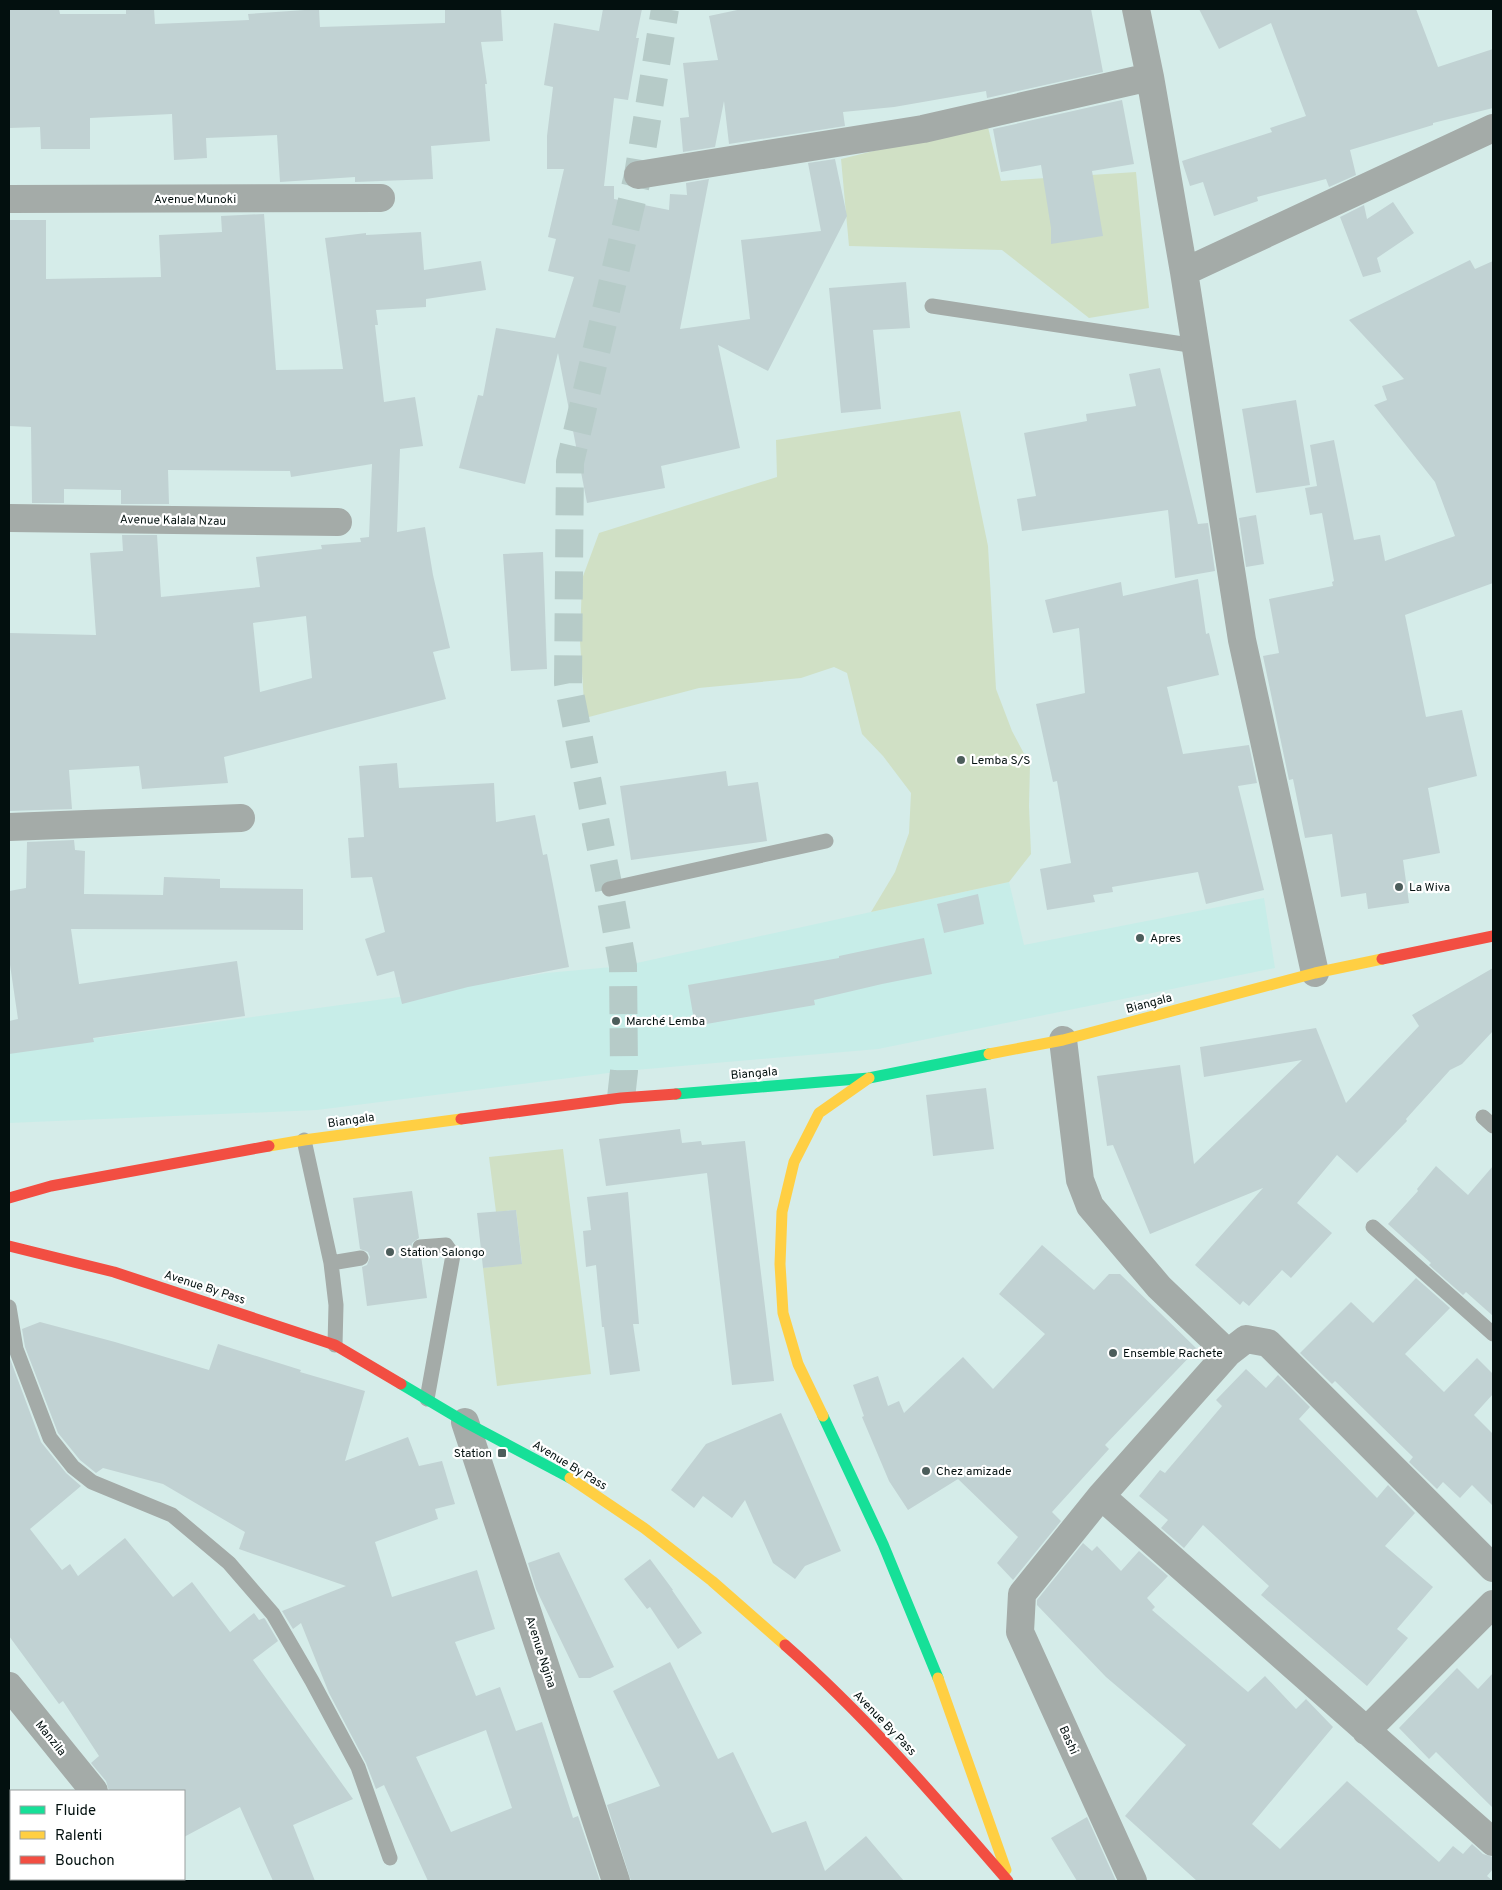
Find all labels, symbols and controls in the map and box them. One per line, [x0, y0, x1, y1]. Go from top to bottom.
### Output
street label: Avenue Munoki [154, 192, 236, 208]
street label: Avenue Kalala Nzau [120, 512, 226, 530]
place label: Lemba S/S [971, 753, 1030, 769]
marker: Lemba S/S [955, 754, 967, 766]
place label: La Wiva [1409, 880, 1450, 896]
marker: La Wiva [1393, 881, 1405, 893]
place label: Apres [1150, 931, 1181, 947]
marker: Apres [1134, 932, 1146, 944]
street label: Biangala [1125, 990, 1174, 1018]
place label: Marché Lemba [626, 1014, 705, 1030]
marker: Marché Lemba [610, 1015, 622, 1027]
street label: Biangala [730, 1064, 778, 1084]
street label: Biangala [327, 1110, 375, 1132]
place label: Station Salongo [400, 1245, 485, 1261]
marker: Station Salongo [384, 1246, 396, 1258]
street label: Avenue By Pass [162, 1267, 247, 1309]
place label: Ensemble Rachete [1123, 1346, 1223, 1362]
marker: Ensemble Rachete [1107, 1347, 1119, 1359]
street label: Avenue By Pass [529, 1437, 610, 1494]
place label: Station [454, 1446, 492, 1462]
marker: Station [496, 1447, 508, 1459]
place label: Chez amizade [936, 1464, 1011, 1480]
marker: Chez amizade [920, 1465, 932, 1477]
street label: Avenue Ngina [521, 1614, 559, 1690]
street label: Avenue By Pass [849, 1688, 919, 1760]
street label: Manzila [31, 1718, 69, 1760]
street label: Bashi [1055, 1724, 1081, 1757]
legend [10, 1790, 185, 1880]
text: Fluide [55, 1802, 96, 1821]
text: Ralenti [55, 1827, 102, 1846]
text: Bouchon [55, 1852, 115, 1871]

